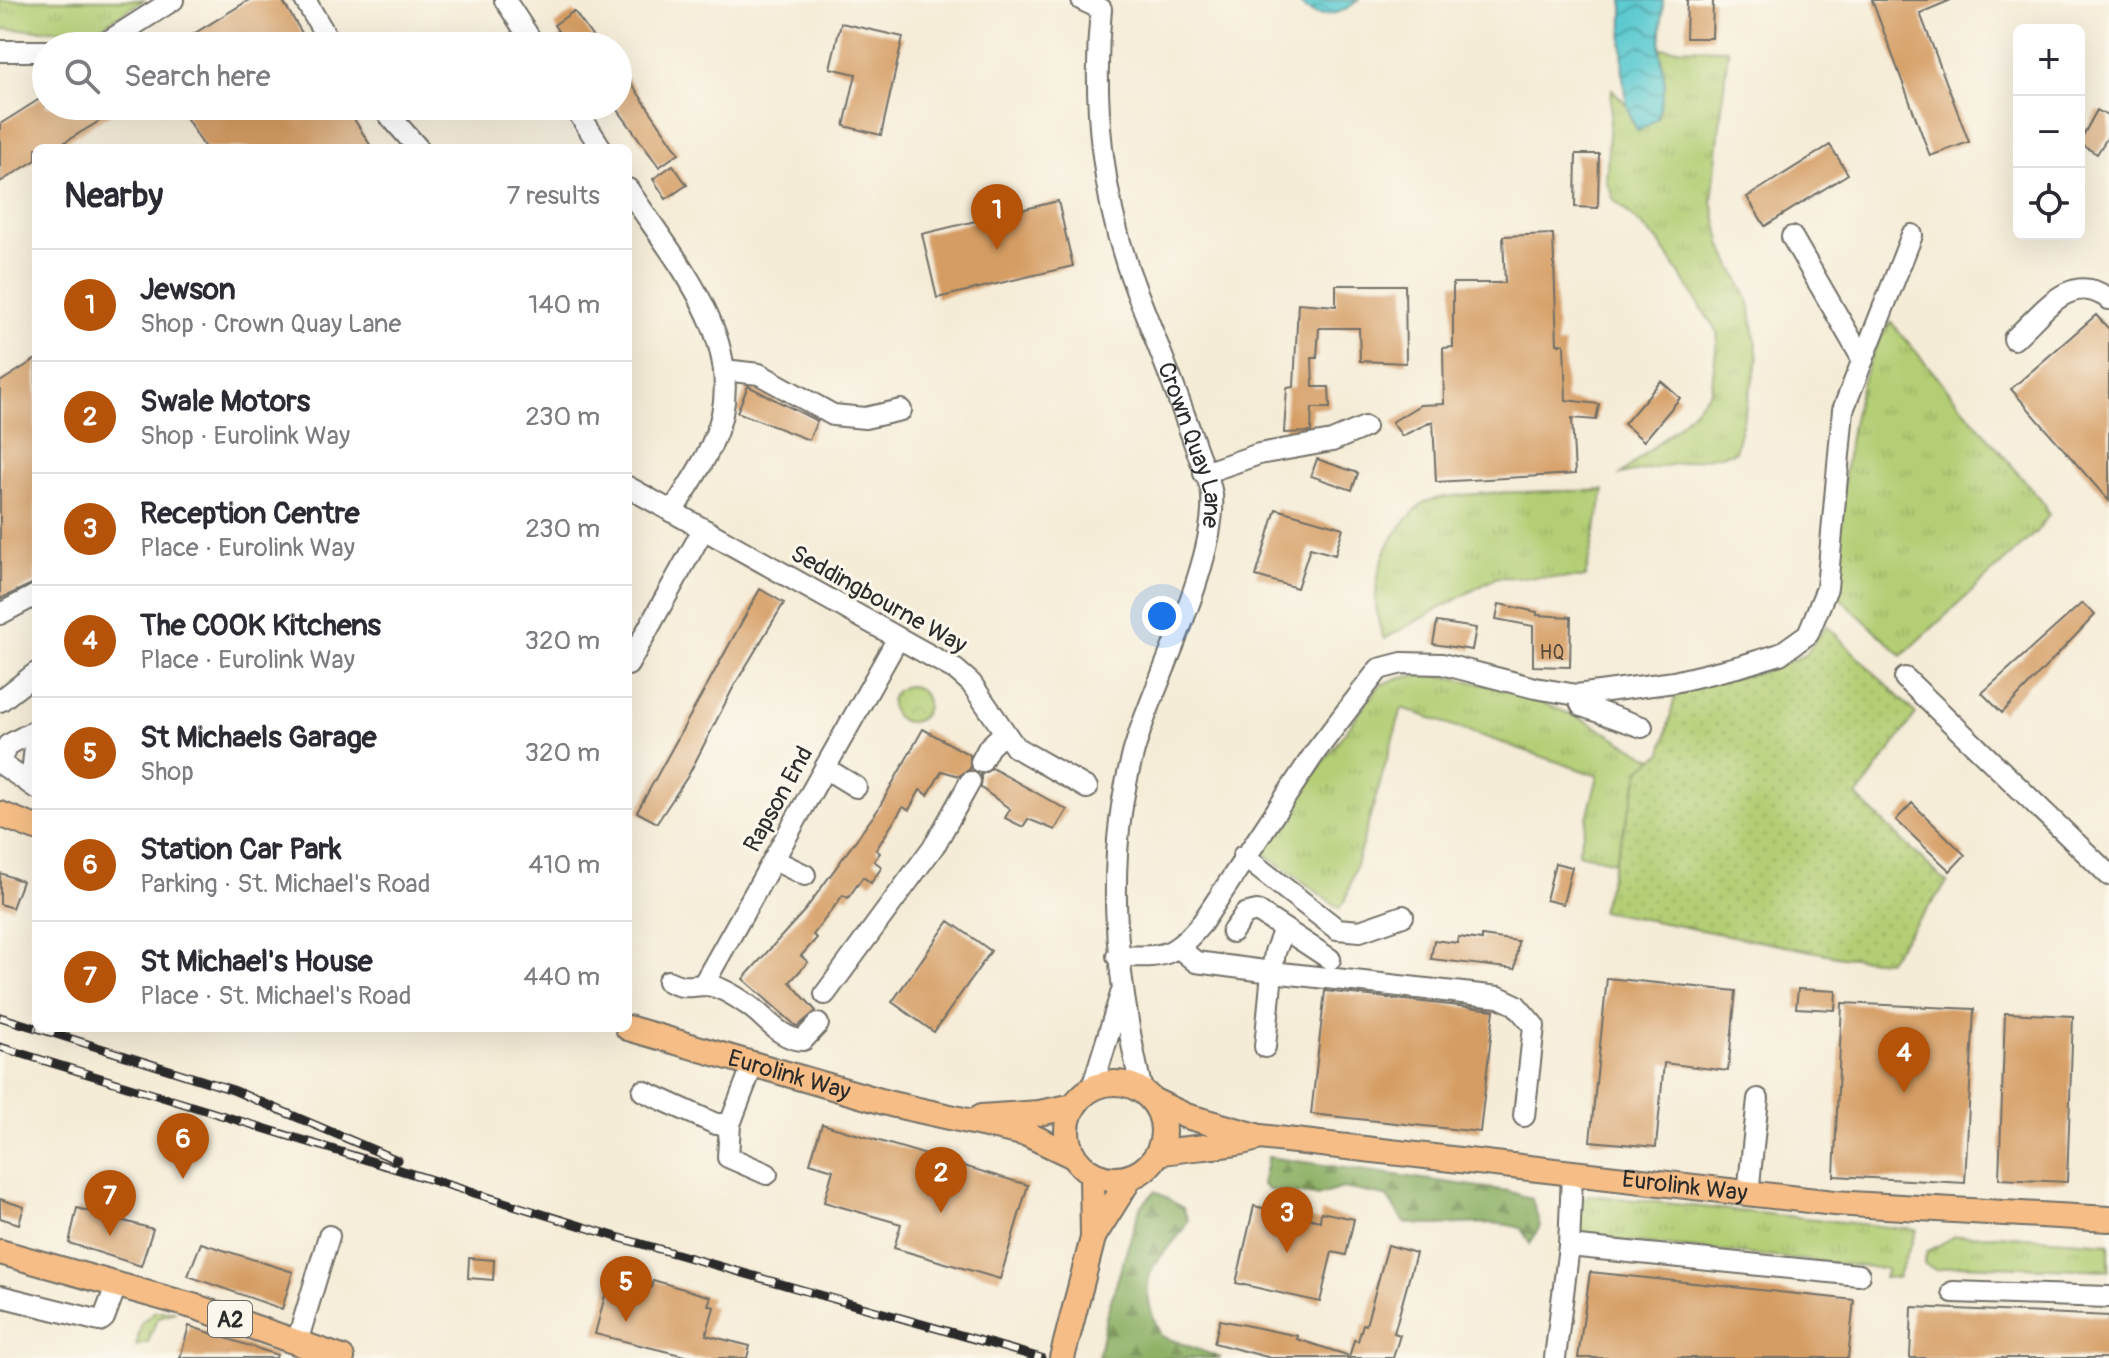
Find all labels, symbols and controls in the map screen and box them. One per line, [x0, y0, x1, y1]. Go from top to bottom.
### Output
map controls [2013, 24, 2085, 240]
button: + [2013, 24, 2085, 96]
search box [32, 32, 632, 120]
icon: search [60, 54, 104, 98]
text: Search here [124, 58, 271, 95]
button: − [2013, 96, 2085, 168]
button: locate [2013, 168, 2085, 240]
text: Nearby [64, 175, 163, 218]
text: 7 results [507, 180, 600, 212]
pin: 1 [971, 184, 1023, 250]
text: Jewson [140, 271, 236, 308]
text: 1 [85, 289, 95, 321]
text: 140 m [528, 289, 600, 321]
text: Shop · Crown Quay Lane [140, 308, 401, 340]
street label: Crown Quay Lane [1151, 358, 1226, 530]
text: Swale Motors [140, 383, 310, 420]
text: 2 [83, 401, 97, 433]
text: 230 m [525, 401, 600, 433]
text: Shop · Eurolink Way [140, 420, 350, 452]
text: Reception Centre [140, 495, 359, 532]
text: 3 [83, 513, 97, 545]
text: 230 m [525, 513, 600, 545]
text: Place · Eurolink Way [140, 532, 355, 564]
street label: Seddingbourne Way [786, 539, 972, 660]
your location [1142, 596, 1182, 636]
text: The COOK Kitchens [140, 607, 381, 644]
text: 4 [82, 625, 98, 657]
text: 320 m [524, 625, 600, 657]
house number: HQ [1540, 640, 1564, 665]
text: Place · Eurolink Way [140, 644, 355, 676]
text: St Michaels Garage [140, 719, 377, 756]
text: 5 [83, 737, 97, 769]
text: 320 m [524, 737, 600, 769]
street label: Rapson End [738, 741, 819, 857]
text: Shop [140, 756, 194, 788]
text: Station Car Park [140, 831, 342, 868]
text: 6 [82, 849, 98, 881]
text: 410 m [528, 849, 600, 881]
text: Parking · St. Michael's Road [140, 868, 430, 900]
text: St Michael's House [140, 943, 372, 980]
text: 7 [83, 961, 97, 993]
text: 440 m [523, 961, 600, 993]
text: Place · St. Michael's Road [140, 980, 411, 1012]
pin: 4 [1878, 1027, 1930, 1093]
street label: Eurolink Way [725, 1044, 854, 1107]
pin: 6 [157, 1113, 209, 1179]
pin: 2 [915, 1147, 967, 1213]
street label: Eurolink Way [1620, 1165, 1749, 1208]
pin: 7 [84, 1170, 136, 1236]
pin: 3 [1261, 1187, 1313, 1253]
pin: 5 [600, 1256, 652, 1322]
road number: A2 [208, 1301, 252, 1337]

